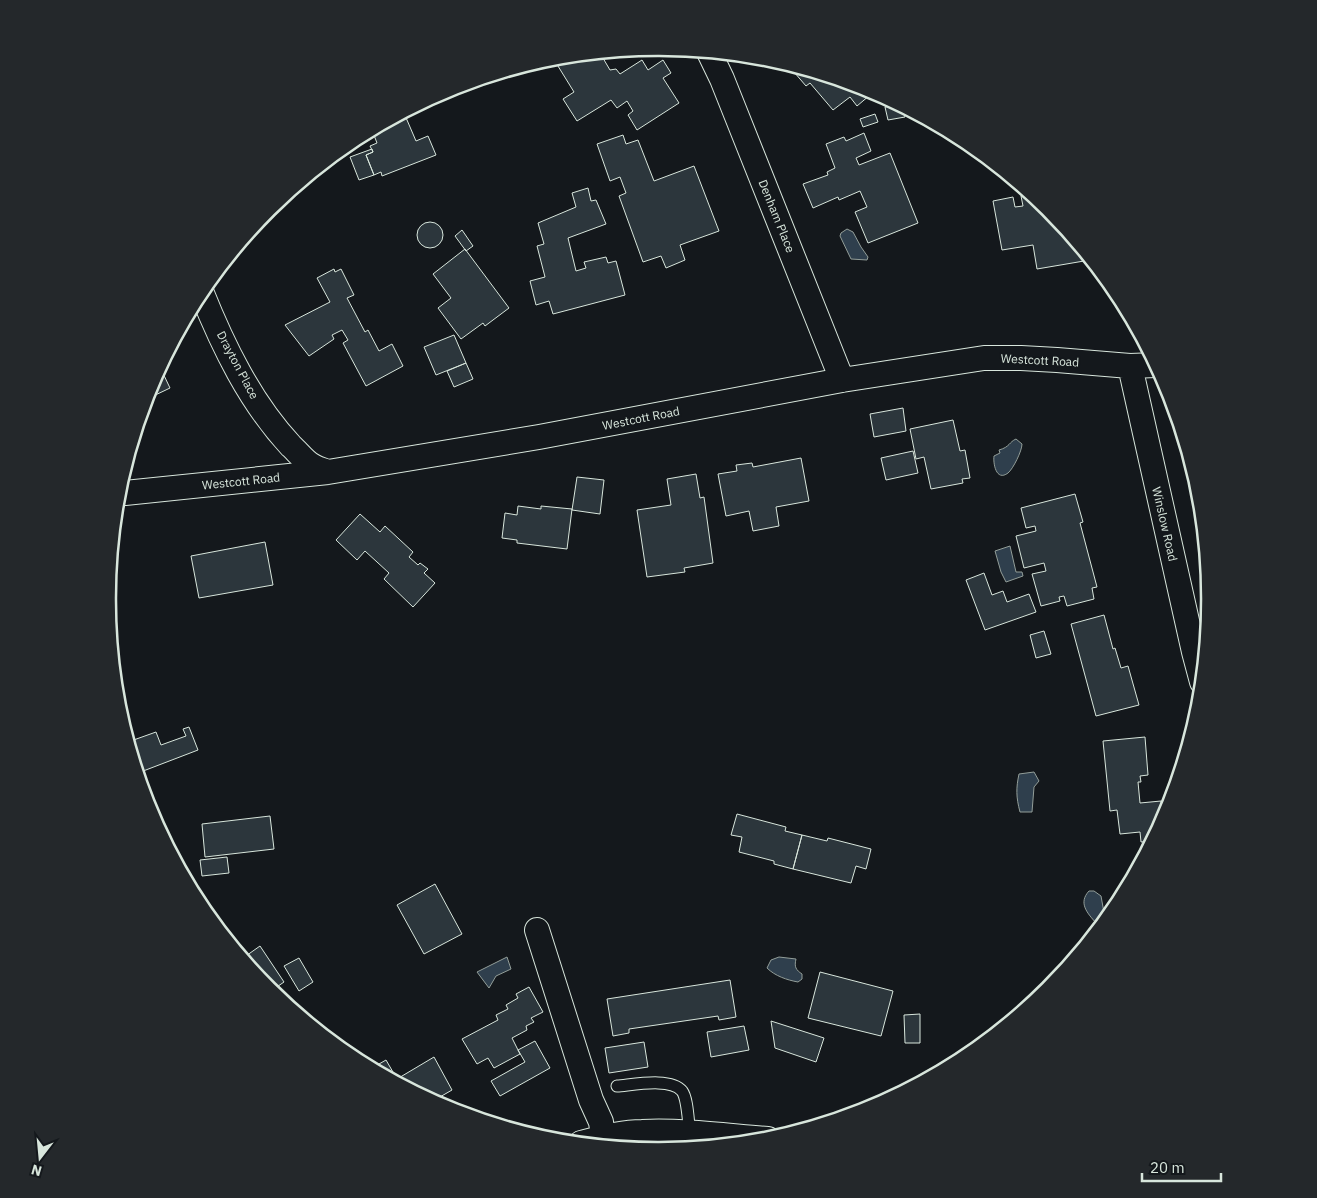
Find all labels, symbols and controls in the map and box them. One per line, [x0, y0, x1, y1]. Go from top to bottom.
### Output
street label: Denham Place [756, 177, 799, 255]
street label: Drayton Place [214, 328, 262, 402]
street label: Westcott Road [1000, 350, 1080, 370]
street label: Westcott Road [601, 403, 681, 433]
street label: Westcott Road [201, 469, 281, 493]
street label: Winslow Road [1149, 485, 1181, 563]
north arrow [15, 1133, 65, 1183]
scale bar [1142, 1150, 1221, 1182]
text: 20 m [1150, 1158, 1185, 1177]
text: N [29, 1160, 44, 1181]

